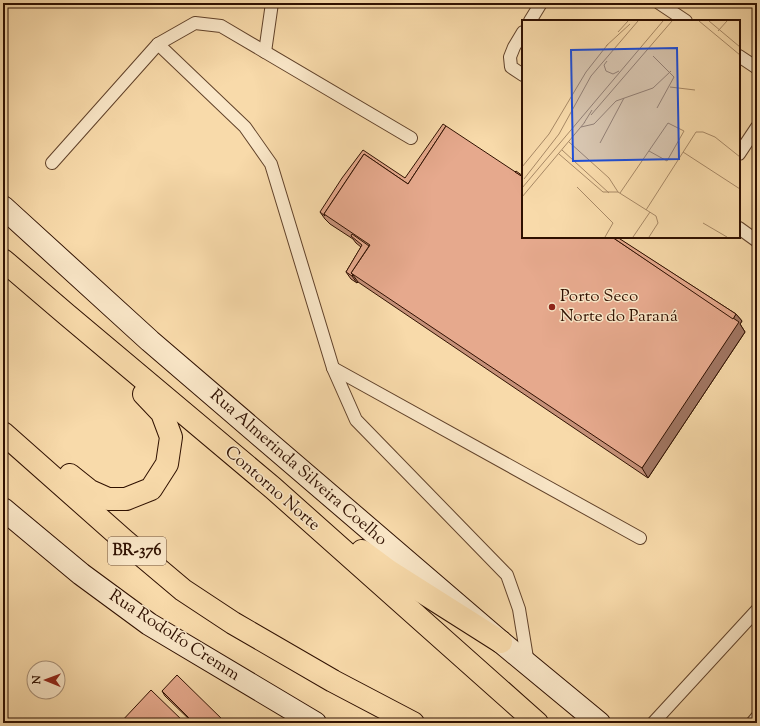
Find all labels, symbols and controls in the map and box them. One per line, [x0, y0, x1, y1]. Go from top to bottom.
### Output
inset map [522, 20, 740, 238]
place label: Porto Seco Norte do Paraná [560, 285, 678, 329]
marker: Porto Seco Norte do Paraná [547, 302, 557, 312]
street label: Rua Almerinda Silveira Coelho [204, 384, 392, 552]
street label: Contorno Norte [219, 441, 325, 537]
road number: BR-376 [108, 537, 166, 565]
street label: Rua Rodolfo Cremm [104, 585, 244, 687]
north arrow [26, 660, 66, 700]
text: N [29, 675, 45, 685]

